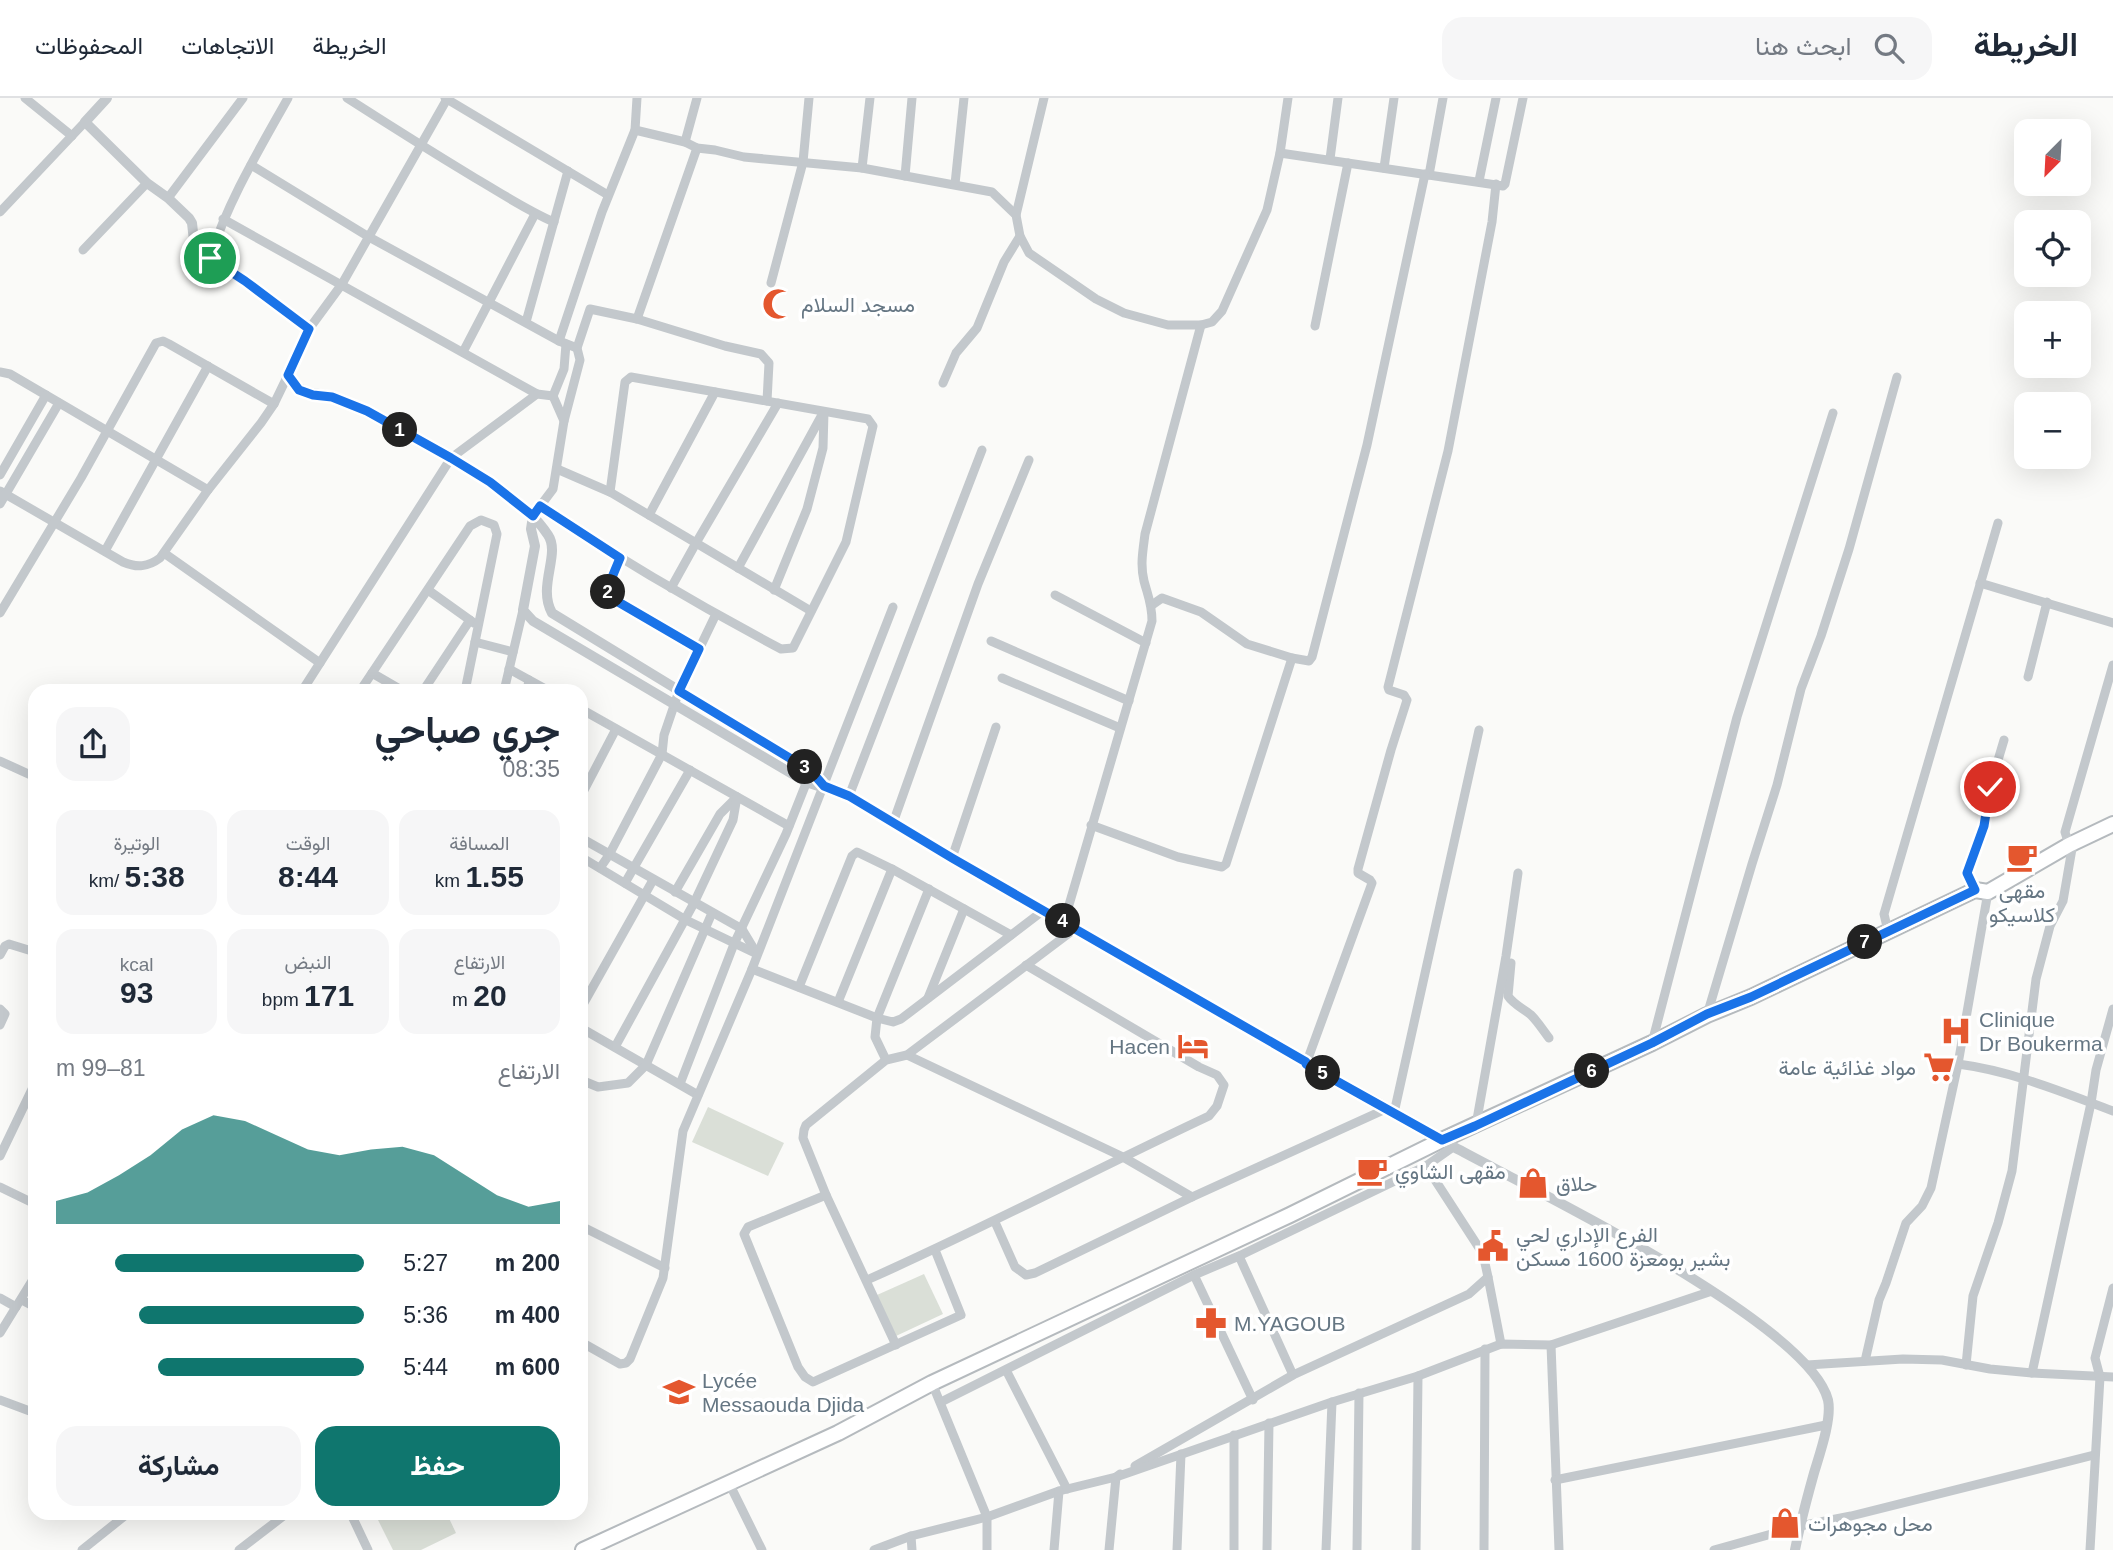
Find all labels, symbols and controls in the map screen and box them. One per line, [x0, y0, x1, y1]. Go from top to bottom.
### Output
search box [1442, 17, 1932, 80]
text: الخريطة [1974, 26, 2078, 63]
icon: search [1870, 29, 1908, 67]
text: ابحث هنا [1755, 31, 1852, 61]
text: المحفوظات [35, 32, 143, 59]
text: الاتجاهات [181, 32, 274, 59]
text: الخريطة [312, 32, 387, 59]
north arrow [2014, 119, 2091, 196]
map controls [2014, 119, 2091, 469]
button: locate [2014, 210, 2091, 287]
pin [180, 228, 240, 288]
icon: arrive [191, 239, 229, 277]
mosque icon: مسجد السلام [761, 287, 795, 321]
place label: مسجد السلام [801, 293, 915, 319]
button: + [2014, 301, 2091, 378]
button: − [2014, 392, 2091, 469]
pin: 1 [382, 412, 418, 448]
text: 1 [394, 419, 405, 440]
pin: 2 [590, 574, 626, 610]
text: 2 [602, 581, 613, 602]
button: share [56, 707, 130, 781]
text: جري صباحي [374, 709, 560, 751]
pin: 3 [788, 750, 822, 784]
text: 08:35 [502, 756, 560, 782]
text: 3 [799, 756, 810, 777]
pin [1960, 757, 2020, 817]
icon: check [1971, 768, 2009, 806]
text: الوتيرة [113, 833, 160, 854]
text: الوقت [286, 833, 330, 854]
text: المسافة [449, 833, 510, 854]
cafe icon: مقهى كلاسيكو [2005, 840, 2039, 874]
text: 5:38 [125, 860, 185, 893]
text: 8:44 [278, 860, 338, 893]
text: 1.55 [465, 860, 524, 893]
text: /km [89, 870, 125, 891]
text: km [435, 870, 465, 891]
place label: مقهى كلاسيكو [1989, 879, 2055, 928]
pin: 4 [1046, 904, 1080, 938]
text: 4 [1057, 910, 1068, 931]
pin: 7 [1848, 924, 1882, 960]
text: 7 [1859, 931, 1870, 952]
text: النبض [285, 952, 332, 973]
text: الارتفاع [454, 952, 505, 973]
text: kcal [120, 954, 154, 975]
text: 93 [120, 976, 153, 1009]
text: 171 [304, 979, 354, 1012]
text: 20 [473, 979, 507, 1012]
text: bpm [262, 989, 304, 1010]
text: m [452, 989, 473, 1010]
place label: Clinique Dr Boukerma [1979, 1008, 2103, 1055]
hospital icon: Clinique Dr Boukerma [1939, 1014, 1973, 1048]
hotel icon: Hacen [1176, 1029, 1210, 1063]
place label: Hacen [1109, 1035, 1170, 1058]
supermarket icon: مواد غذائية عامة [1922, 1050, 1956, 1084]
pin: 6 [1574, 1054, 1610, 1088]
text: 81–99 m [56, 1055, 146, 1081]
pin: 5 [1306, 1056, 1340, 1090]
place label: مواد غذائية عامة [1778, 1056, 1916, 1081]
text: الارتفاع [498, 1058, 560, 1084]
text: 6 [1586, 1060, 1597, 1081]
text: 5 [1317, 1062, 1328, 1083]
cafe icon: مقهى الشاوي [1355, 1154, 1389, 1188]
place label: مقهى الشاوي [1395, 1160, 1506, 1189]
shop icon: حلاق [1516, 1166, 1550, 1200]
place label: حلاق [1556, 1172, 1597, 1196]
place label: الفرع الإداري لحي بشير بومعزة 1600 مسكن [1516, 1223, 1730, 1272]
public building icon: الفرع الإداري لحي بشير بومعزة 1600 مسكن [1476, 1229, 1510, 1263]
text: 5:27 [403, 1250, 448, 1276]
text: 200 m [495, 1250, 560, 1276]
text: 5:36 [403, 1302, 448, 1328]
text: 400 m [495, 1302, 560, 1328]
pharmacy icon: M.YAGOUB [1194, 1306, 1228, 1340]
place label: M.YAGOUB [1234, 1312, 1346, 1335]
text: 5:44 [403, 1354, 448, 1380]
text: 600 m [495, 1354, 560, 1380]
place label: Lycée Messaouda Djida [702, 1369, 865, 1416]
school or university icon: Lycée Messaouda Djida [662, 1375, 696, 1409]
button: مشاركة [56, 1426, 301, 1506]
button: حفظ [315, 1426, 560, 1506]
shop icon: محل مجوهرات [1768, 1506, 1802, 1540]
place label: محل مجوهرات [1808, 1512, 1933, 1537]

